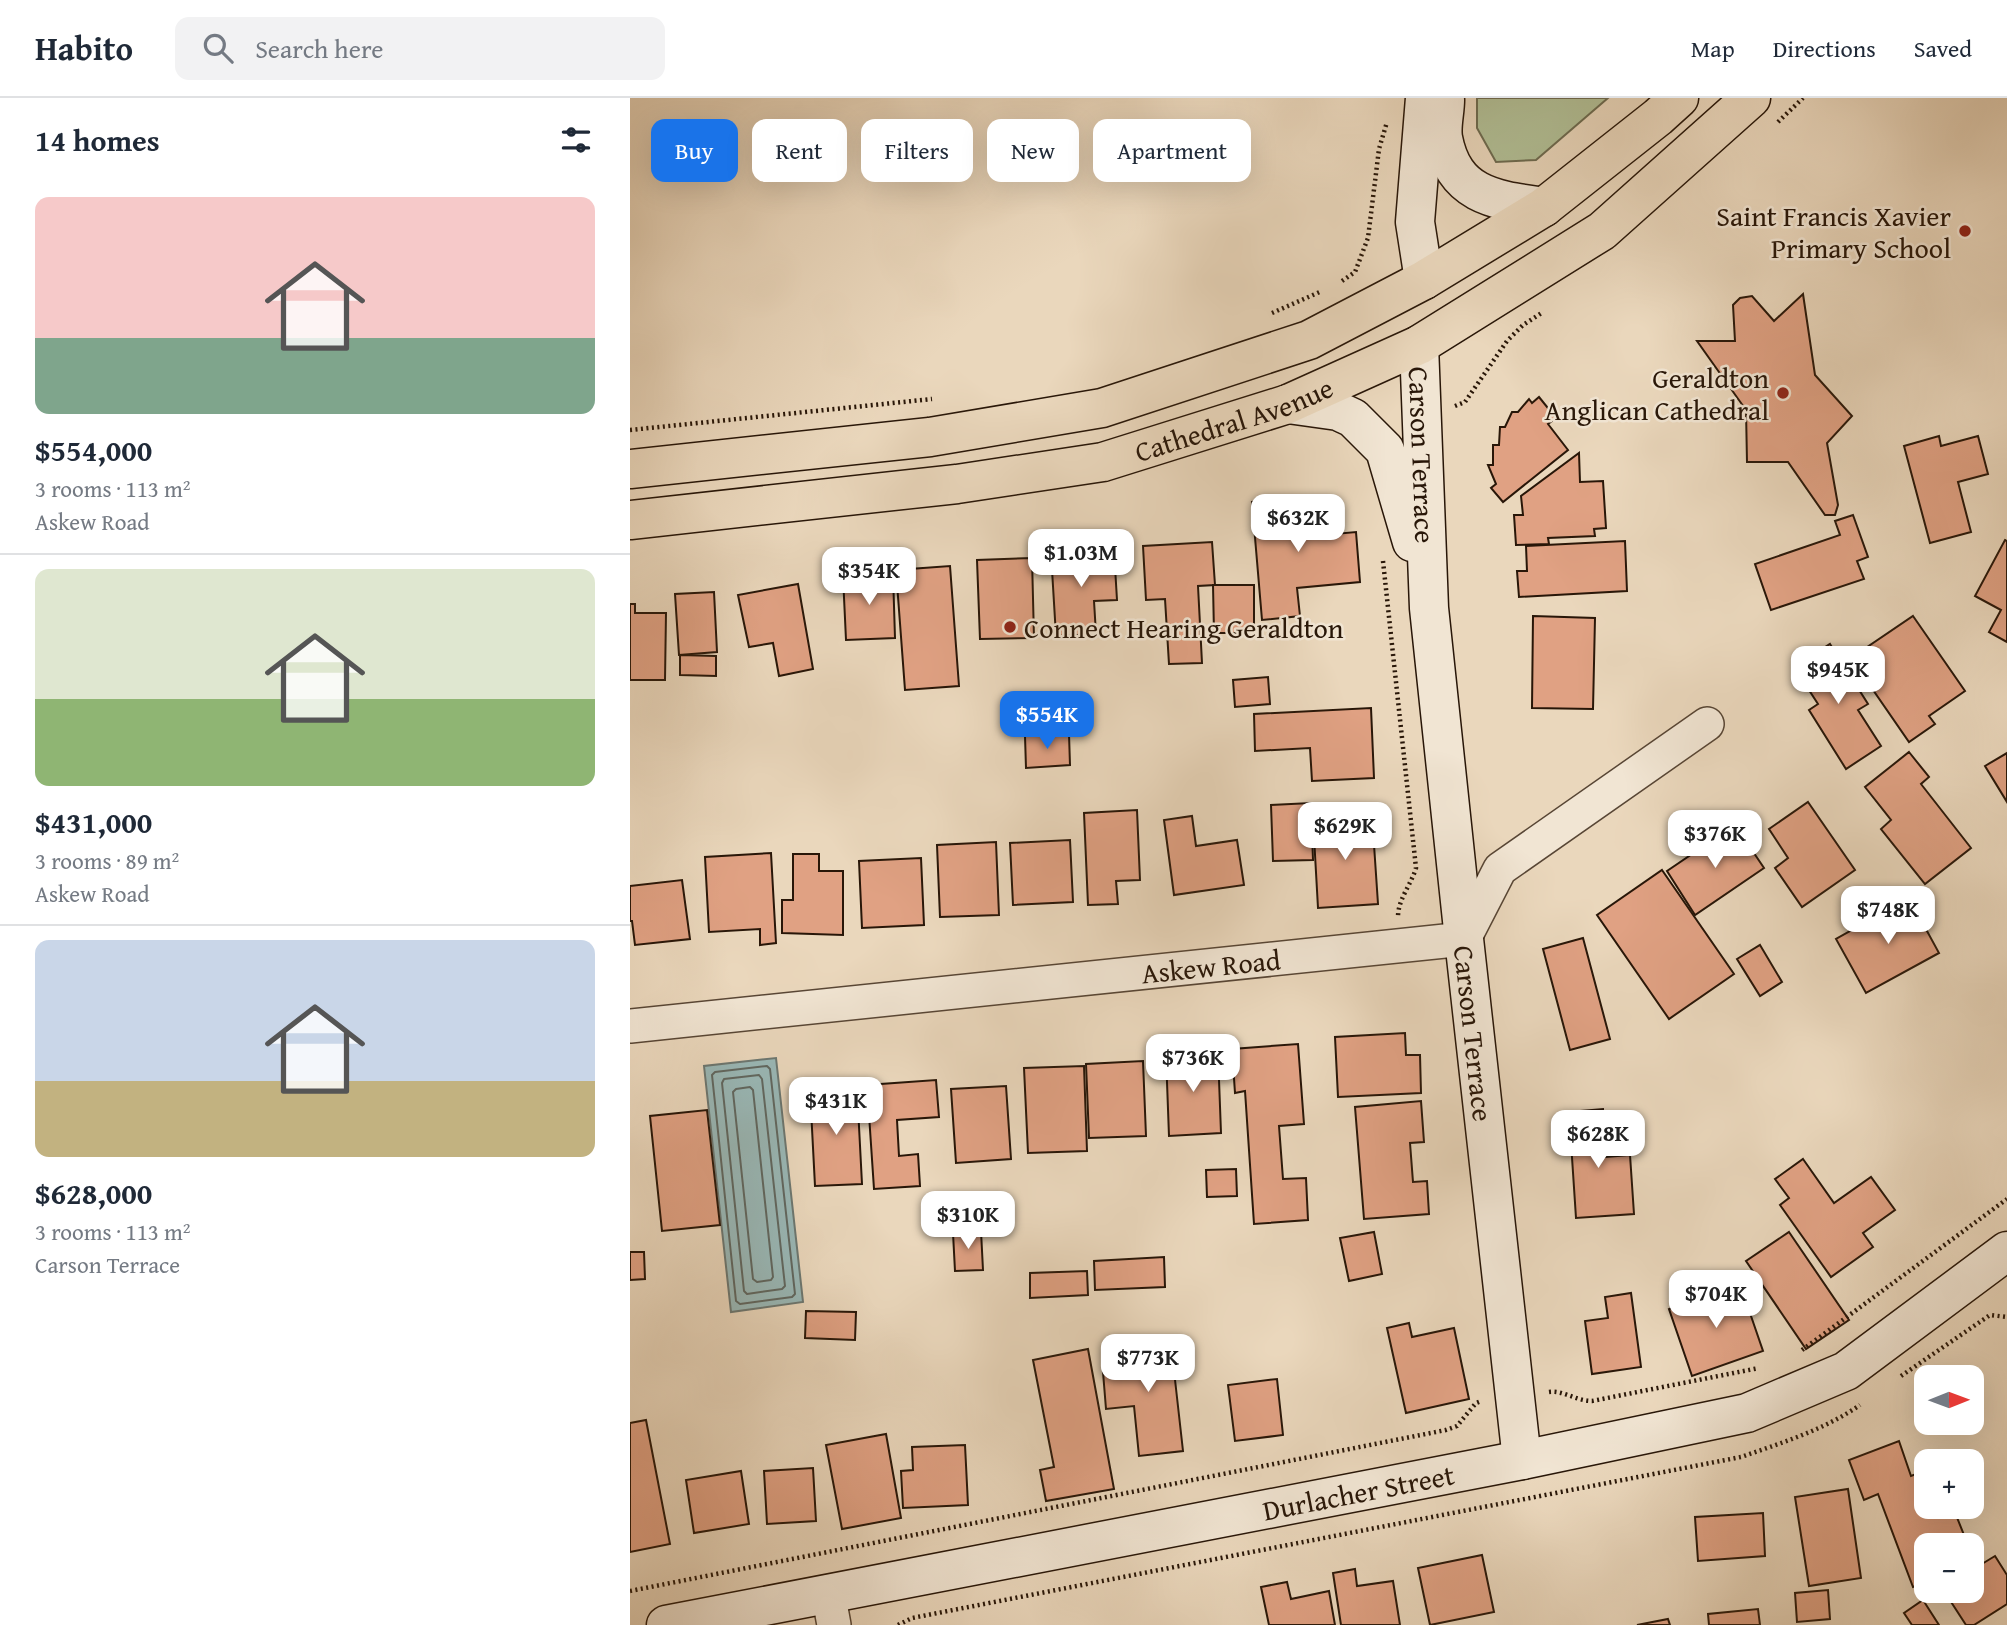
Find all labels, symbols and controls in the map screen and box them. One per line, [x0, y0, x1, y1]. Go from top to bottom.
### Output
search box [175, 17, 665, 80]
text: Habito [35, 24, 133, 72]
icon: search [199, 29, 237, 67]
text: Search here [255, 29, 383, 68]
text: Map [1691, 31, 1735, 66]
text: Directions [1773, 31, 1876, 66]
text: Saved [1914, 31, 1972, 66]
text: 14 homes [35, 118, 160, 162]
chip: Buy [651, 119, 738, 182]
chip: Rent [752, 119, 847, 182]
chip: Filters [861, 119, 973, 182]
chip: New [987, 119, 1079, 182]
chip: Apartment [1093, 119, 1251, 182]
icon: filters [557, 121, 595, 159]
place label: Saint Francis Xavier Primary School [1716, 195, 1951, 268]
marker: Saint Francis Xavier Primary School [1957, 223, 1973, 239]
icon: home [252, 243, 378, 369]
place label: Geraldton Anglican Cathedral [1545, 357, 1769, 430]
street label: Cathedral Avenue [1129, 366, 1339, 471]
street label: Carson Terrace [1399, 366, 1447, 544]
marker: Geraldton Anglican Cathedral [1775, 385, 1791, 401]
text: $554,000 [35, 428, 152, 472]
text: 3 rooms · 113 m² [35, 472, 190, 505]
pin: $632K [1249, 494, 1347, 554]
text: $632K [1267, 500, 1329, 533]
text: Askew Road [35, 505, 150, 538]
pin: $1.03M [1024, 530, 1138, 589]
text: $1.03M [1044, 535, 1118, 568]
pin: $354K [820, 547, 918, 607]
text: $354K [838, 553, 900, 586]
place label: Connect Hearing Geraldton [1024, 607, 1344, 648]
icon: home [252, 615, 378, 741]
marker: Connect Hearing Geraldton [1002, 619, 1018, 635]
pin: $945K [1789, 646, 1887, 706]
text: $945K [1807, 652, 1869, 685]
pin: $554K [998, 692, 1096, 751]
text: $554K [1016, 697, 1078, 730]
text: $431,000 [35, 800, 152, 844]
pin: $629K [1296, 802, 1394, 862]
text: $629K [1314, 808, 1376, 841]
pin: $376K [1666, 810, 1764, 870]
text: $376K [1684, 816, 1746, 849]
text: 3 rooms · 89 m² [35, 844, 179, 877]
text: Askew Road [35, 877, 150, 910]
pin: $748K [1839, 886, 1937, 946]
text: $748K [1857, 892, 1919, 925]
street label: Askew Road [1139, 938, 1282, 993]
street label: Carson Terrace [1444, 943, 1505, 1123]
icon: home [252, 986, 378, 1112]
pin: $736K [1144, 1034, 1242, 1094]
text: $736K [1162, 1040, 1224, 1073]
pin: $431K [787, 1077, 885, 1137]
text: $431K [805, 1083, 867, 1116]
pin: $628K [1549, 1110, 1647, 1170]
text: $628K [1567, 1116, 1629, 1149]
text: $628,000 [35, 1171, 152, 1215]
pin: $310K [919, 1192, 1017, 1251]
text: $310K [937, 1197, 999, 1230]
text: 3 rooms · 113 m² [35, 1215, 190, 1248]
text: Carson Terrace [35, 1248, 180, 1281]
pin: $704K [1667, 1270, 1765, 1330]
text: $704K [1685, 1276, 1747, 1309]
pin: $773K [1099, 1334, 1197, 1394]
text: $773K [1117, 1340, 1179, 1373]
north arrow [1914, 1365, 1984, 1435]
map controls [1914, 1365, 1984, 1603]
button: + [1914, 1449, 1984, 1519]
street label: Durlacher Street [1259, 1453, 1458, 1530]
button: − [1914, 1533, 1984, 1603]

